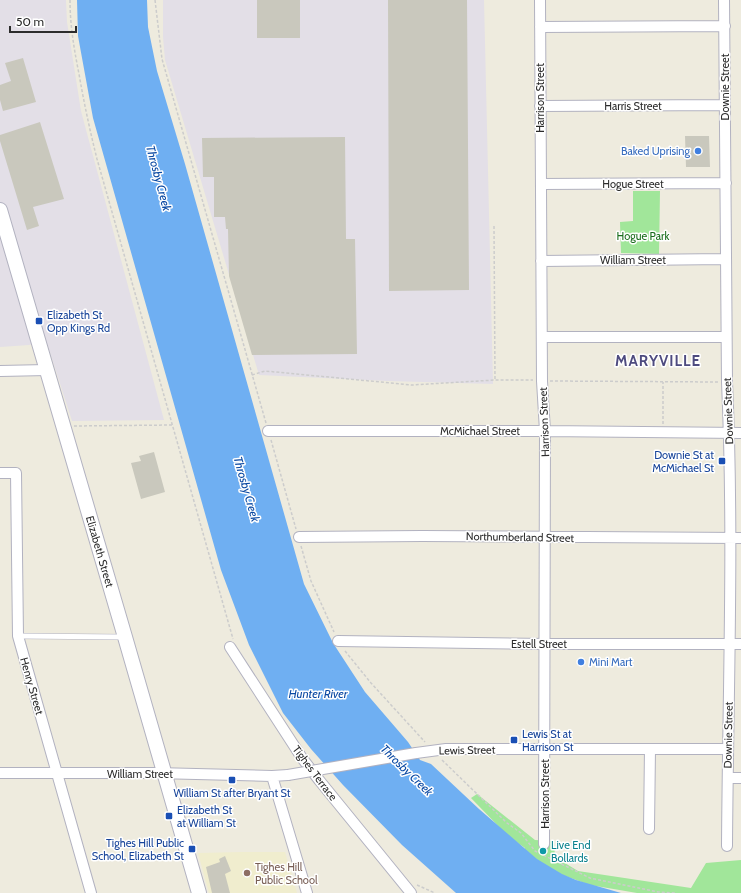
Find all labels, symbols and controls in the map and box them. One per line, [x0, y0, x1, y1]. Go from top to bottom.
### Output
scale bar [10, 8, 76, 34]
text: 50 m [16, 14, 44, 29]
street label: Downie Street [718, 53, 732, 120]
street label: Harrison Street [533, 63, 547, 133]
street label: Harris Street [604, 99, 662, 113]
water label: Throsby Creek [143, 144, 175, 213]
place label: Baked Uprising [621, 144, 691, 158]
marker: Baked Uprising [693, 146, 703, 156]
street label: Hogue Street [602, 177, 664, 191]
park label: Hogue Park [617, 229, 669, 243]
street label: William Street [600, 253, 666, 267]
place label: Elizabeth St Opp Kings Rd [47, 308, 110, 335]
marker: Elizabeth St Opp Kings Rd [34, 316, 44, 326]
district label: MARYVILLE [615, 352, 701, 370]
street label: Downie Street [720, 377, 736, 445]
street label: Harrison Street [536, 387, 552, 457]
street label: McMichael Street [440, 424, 520, 438]
place label: Downie St at McMichael St [652, 448, 714, 475]
water label: Throsby Creek [231, 455, 264, 524]
marker: Downie St at McMichael St [717, 456, 727, 466]
street label: Elizabeth Street [83, 514, 117, 589]
street label: Northumberland Street [466, 529, 575, 545]
street label: Estell Street [511, 637, 567, 651]
place label: Mini Mart [589, 655, 633, 669]
street label: Henry Street [17, 656, 47, 717]
marker: Mini Mart [576, 657, 586, 667]
water label: Hunter River [288, 686, 349, 701]
street label: Downie Street [720, 701, 736, 768]
place label: Lewis St at Harrison St [522, 727, 574, 754]
marker: Lewis St at Harrison St [509, 735, 519, 745]
water label: Throsby Creek [378, 741, 437, 799]
street label: Tighes Terrace [290, 743, 341, 804]
street label: Lewis Street [439, 743, 496, 757]
street label: Harrison Street [538, 759, 552, 829]
street label: William Street [107, 767, 173, 781]
marker: William St after Bryant St [227, 775, 237, 785]
place label: William St after Bryant St [173, 786, 291, 800]
place label: Elizabeth St at William St [177, 803, 236, 830]
marker: Elizabeth St at William St [164, 811, 174, 821]
place label: Tighes Hill Public School, Elizabeth St [92, 836, 184, 863]
place label: Live End Bollards [551, 838, 591, 865]
marker: Tighes Hill Public School, Elizabeth St [187, 844, 197, 854]
marker: Live End Bollards [538, 846, 548, 856]
place label: Tighes Hill Public School [255, 860, 318, 887]
marker: Tighes Hill Public School [242, 868, 252, 878]

